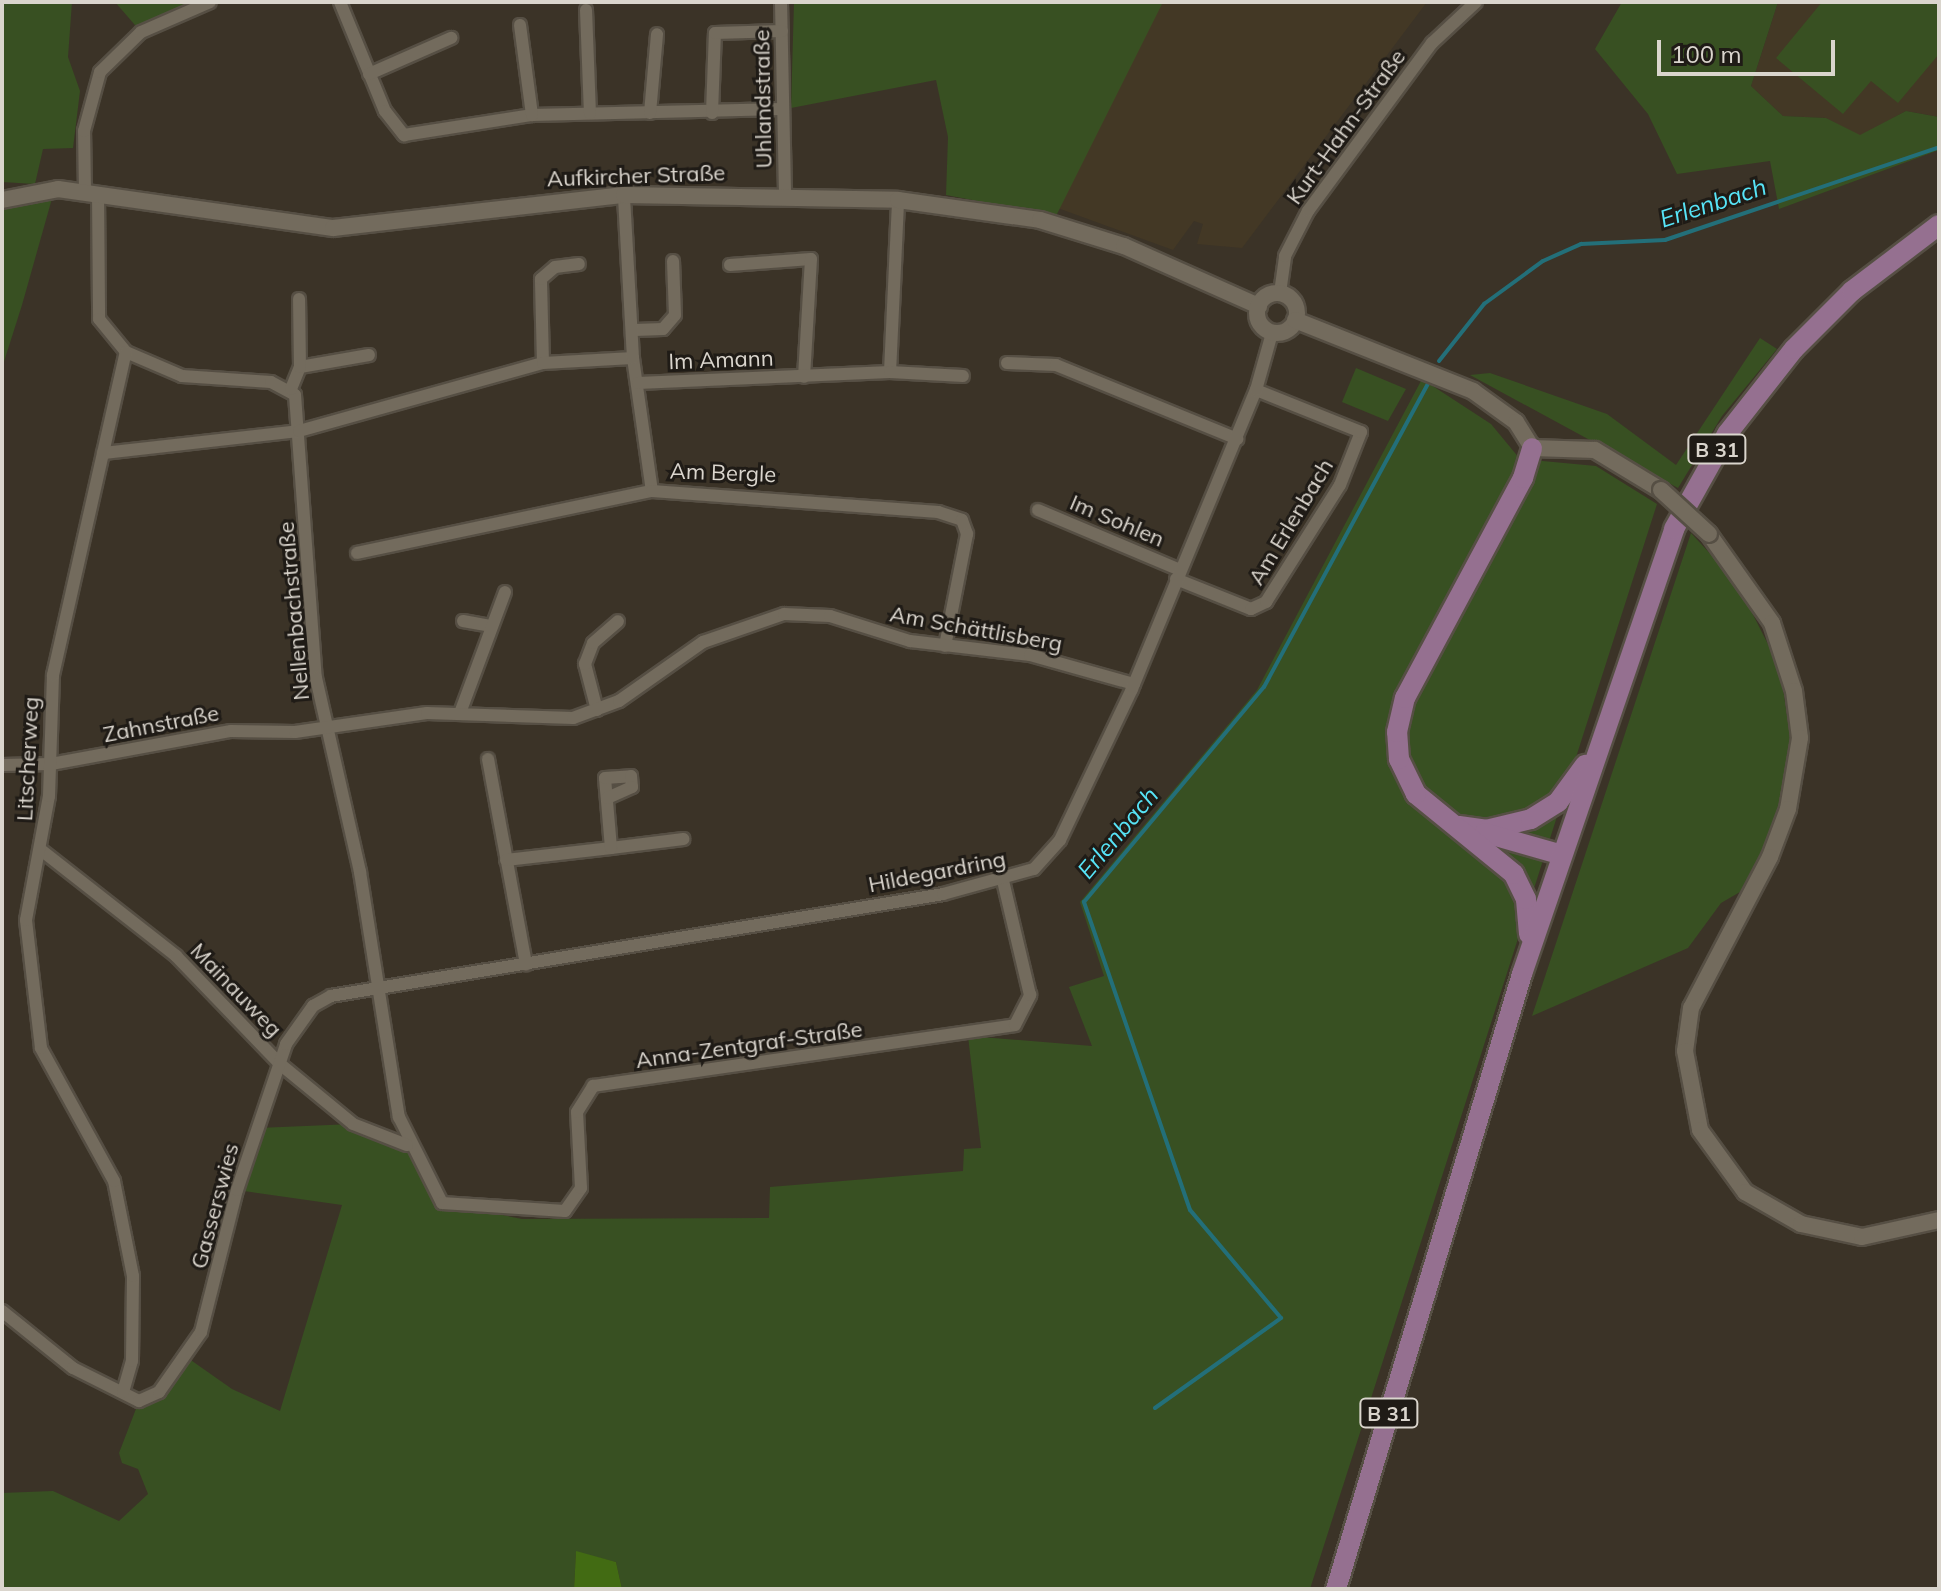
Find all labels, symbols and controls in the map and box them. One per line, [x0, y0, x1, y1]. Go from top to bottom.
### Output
scale bar [1661, 24, 1839, 74]
street label: Uhlandstraße [749, 29, 777, 169]
text: 100 m [1671, 39, 1742, 69]
street label: Kurt-Hahn-Straße [1281, 44, 1411, 210]
street label: Aufkircher Straße [546, 160, 726, 192]
water label: Erlenbach [1656, 172, 1770, 234]
street label: Im Amann [668, 345, 774, 375]
road number: B 31 [1687, 433, 1747, 465]
street label: Am Erlenbach [1243, 454, 1339, 590]
street label: Am Bergle [669, 458, 777, 488]
street label: Im Sohlen [1066, 489, 1168, 553]
street label: Nellenbachstraße [273, 520, 315, 702]
street label: Am Schättlisberg [888, 601, 1064, 657]
street label: Litscherweg [12, 696, 44, 822]
street label: Zahnstraße [101, 700, 221, 748]
water label: Erlenbach [1071, 781, 1165, 885]
street label: Hildegardring [866, 846, 1008, 898]
street label: Mainauweg [185, 938, 287, 1042]
street label: Anna-Zentgraf-Straße [634, 1016, 864, 1074]
street label: Gasserswies [186, 1140, 244, 1272]
road number: B 31 [1359, 1397, 1419, 1429]

